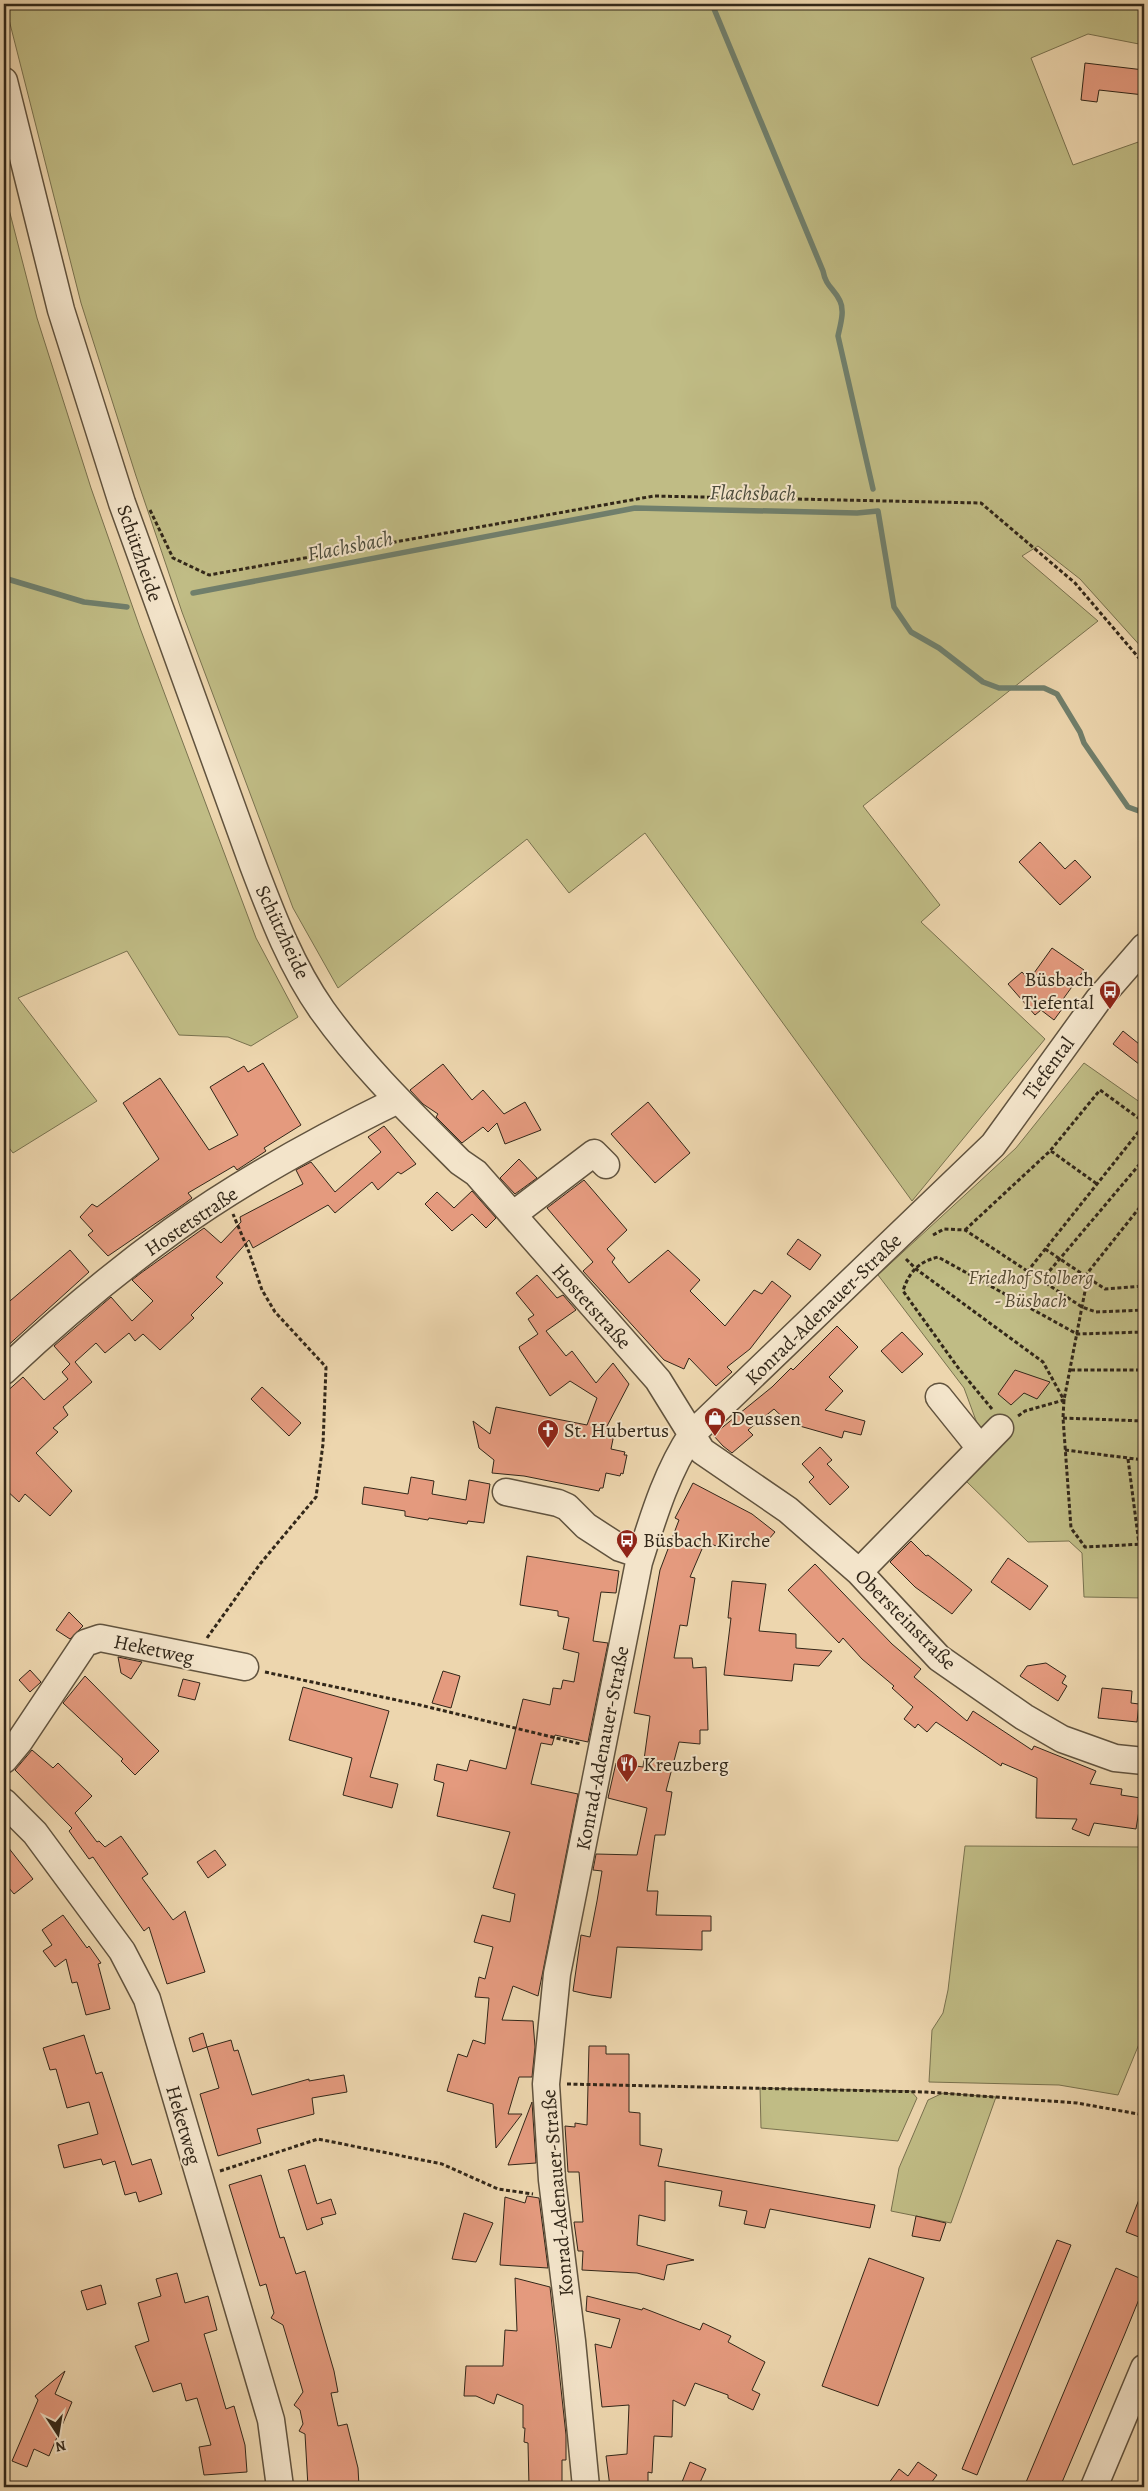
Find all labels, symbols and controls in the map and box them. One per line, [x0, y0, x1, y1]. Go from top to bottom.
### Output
water label: Flachsbach [709, 478, 797, 508]
street label: Schützheide [110, 501, 169, 605]
water label: Flachsbach [305, 524, 395, 568]
street label: Schützheide [249, 881, 316, 984]
place label: Büsbach Tiefental [1022, 966, 1094, 1016]
bus stop icon: Büsbach Tiefental [1098, 979, 1122, 1010]
street label: Tiefental [1016, 1031, 1081, 1105]
street label: Hostetstraße [139, 1180, 243, 1263]
street label: Konrad-Adenauer-Straße [739, 1227, 907, 1391]
street label: Hostetstraße [546, 1258, 637, 1355]
park label: Friedhof Stolberg - Büsbach [968, 1264, 1094, 1314]
place label: Deussen [731, 1405, 801, 1432]
shop icon: Deussen [703, 1406, 727, 1437]
place label: St. Hubertus [564, 1417, 669, 1444]
church icon: St. Hubertus [536, 1418, 560, 1449]
place label: Büsbach Kirche [643, 1527, 770, 1554]
bus stop icon: Büsbach Kirche [615, 1528, 639, 1559]
street label: Obersteinstraße [849, 1563, 962, 1676]
street label: Heketweg [111, 1628, 196, 1671]
street label: Konrad-Adenauer-Straße [569, 1644, 636, 1853]
place label: Kreuzberg [643, 1751, 729, 1778]
restaurant icon: Kreuzberg [615, 1752, 639, 1783]
street label: Heketweg [159, 2082, 208, 2168]
street label: Konrad-Adenauer-Straße [535, 2088, 580, 2298]
north arrow [32, 2408, 82, 2458]
text: N [54, 2436, 68, 2457]

